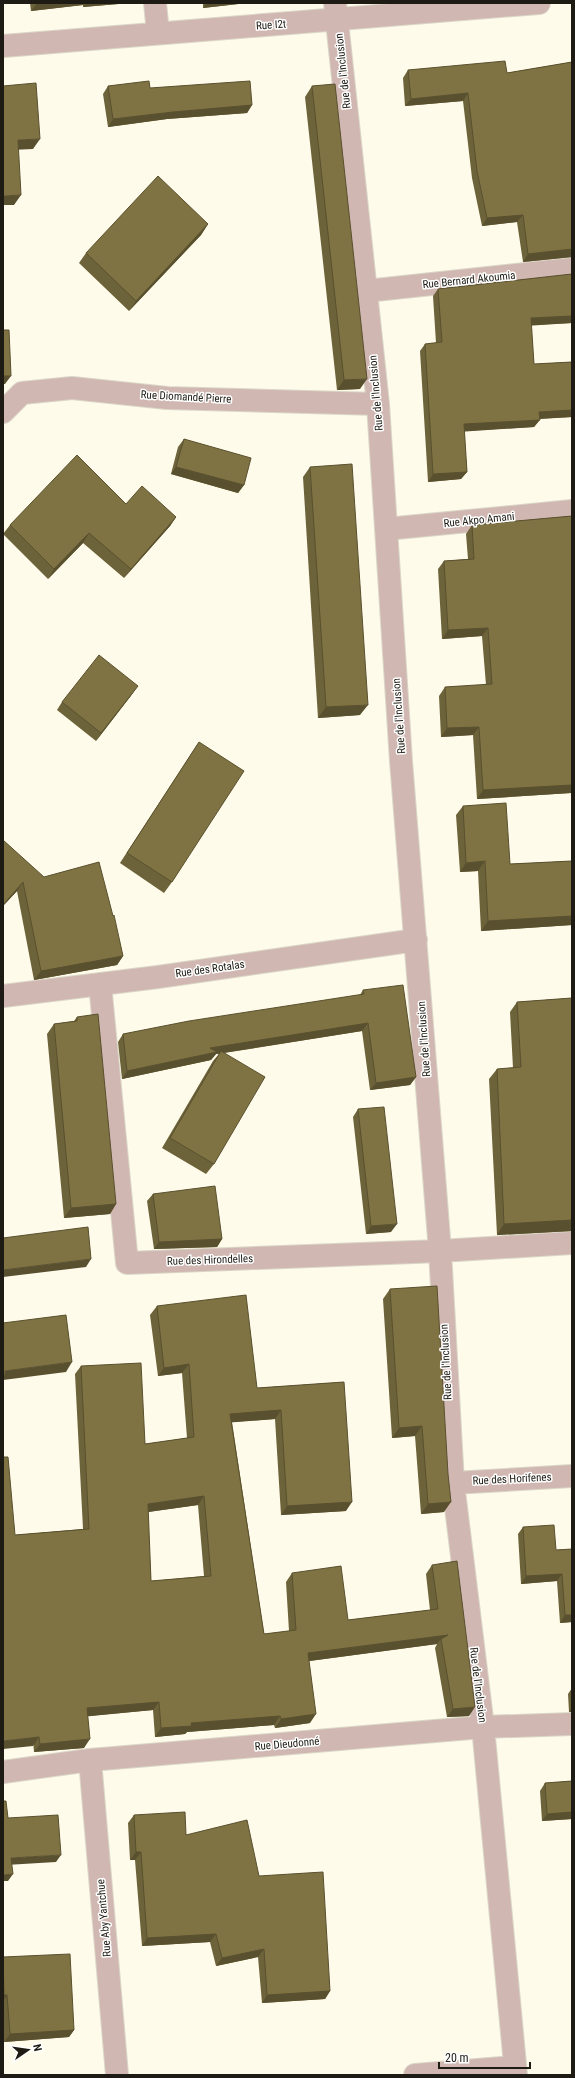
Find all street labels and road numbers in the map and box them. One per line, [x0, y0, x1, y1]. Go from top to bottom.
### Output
street label: Rue I2t [255, 17, 287, 33]
street label: Rue de l'Inclusion [333, 33, 353, 109]
street label: Rue Bernard Akoumia [422, 269, 516, 291]
street label: Rue de l'Inclusion [366, 355, 386, 431]
street label: Rue Diomandé Pierre [140, 388, 232, 406]
street label: Rue Akpo Amani [443, 510, 515, 530]
street label: Rue de l'Inclusion [390, 678, 408, 754]
street label: Rue des Rotalas [175, 958, 245, 980]
street label: Rue de l'Inclusion [415, 1001, 433, 1077]
street label: Rue des Hirondelles [167, 1252, 253, 1268]
street label: Rue de l'Inclusion [438, 1324, 454, 1400]
street label: Rue des Horifenes [472, 1470, 552, 1488]
street label: Rue de l'Inclusion [467, 1647, 489, 1723]
street label: Rue Dieudonné [254, 1735, 320, 1753]
street label: Rue Aby Yantchue [94, 1879, 114, 1957]

